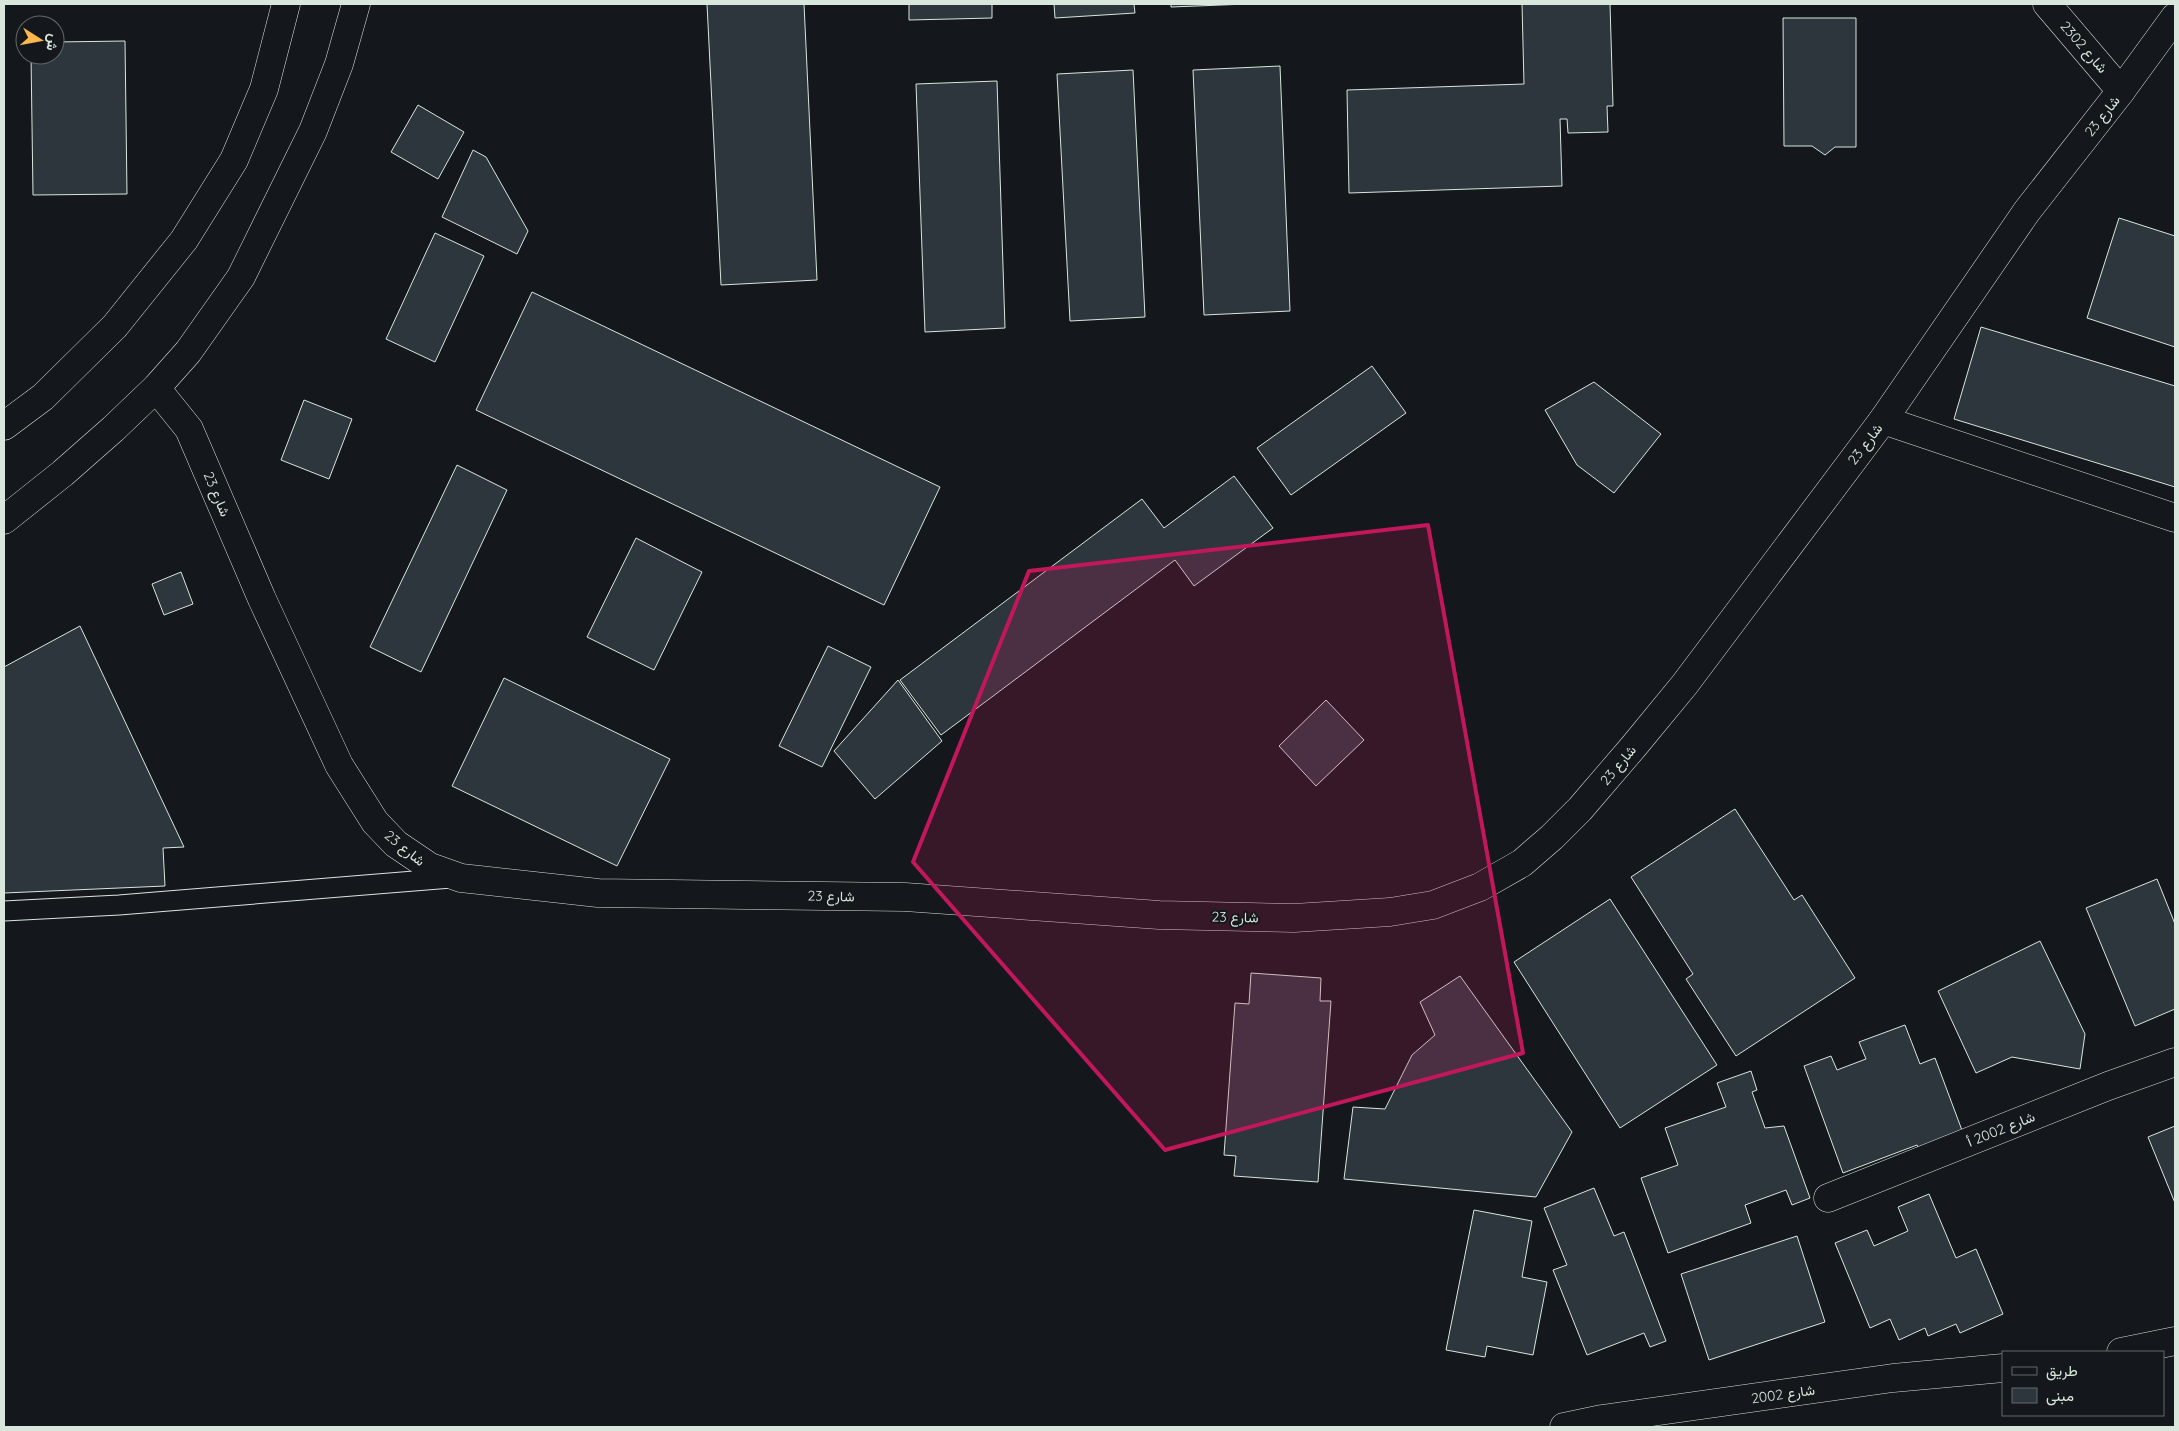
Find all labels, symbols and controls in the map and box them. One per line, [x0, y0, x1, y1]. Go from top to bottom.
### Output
north arrow [15, 15, 65, 65]
street label: شارع 2302 [2055, 17, 2112, 78]
text: ش [42, 33, 63, 53]
street label: شارع 23 [2080, 92, 2125, 141]
street label: شارع 23 [1844, 420, 1888, 469]
street label: شارع 23 [198, 469, 234, 520]
street label: شارع 23 [1596, 741, 1642, 790]
street label: شارع 23 [380, 826, 429, 871]
street label: شارع 23 [807, 887, 855, 907]
street label: شارع 23 [1211, 908, 1259, 928]
street label: شارع 2002 أ [1965, 1107, 2038, 1153]
legend [2002, 1351, 2164, 1416]
text: طريق [2046, 1361, 2078, 1381]
street label: شارع 2002 [1750, 1381, 1816, 1409]
text: مبنى [2046, 1386, 2074, 1406]

